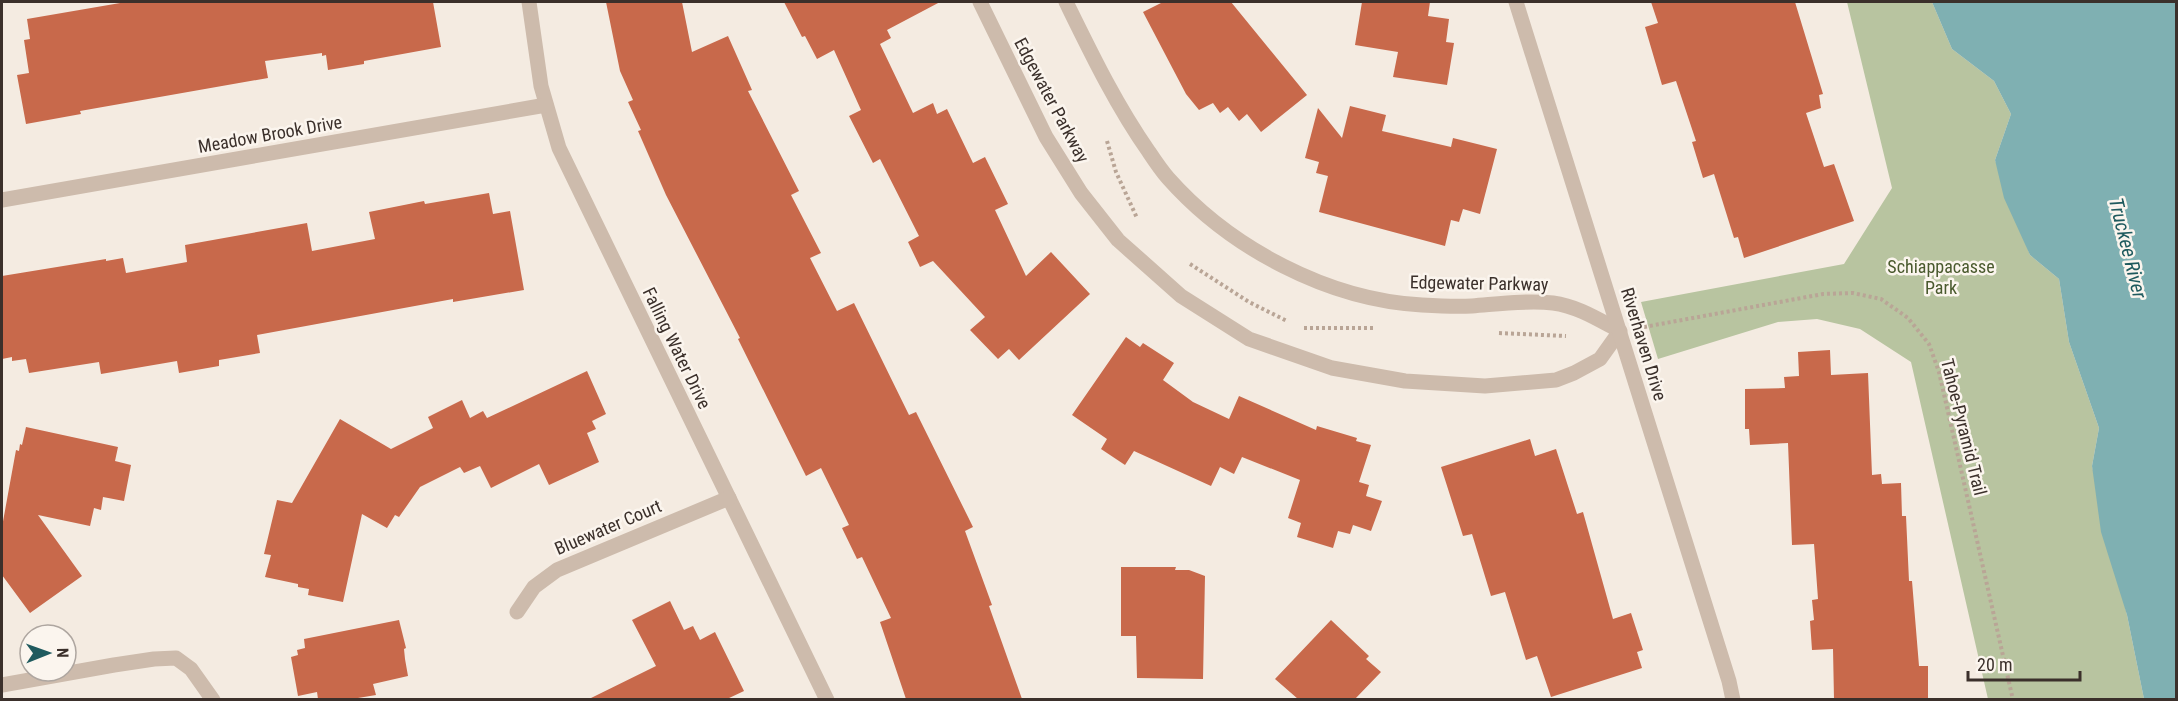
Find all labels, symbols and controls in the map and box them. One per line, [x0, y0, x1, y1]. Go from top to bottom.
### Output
street label: Edgewater Parkway [1010, 34, 1094, 167]
street label: Meadow Brook Drive [196, 111, 344, 157]
water label: Truckee River [2104, 195, 2152, 302]
park label: Schiappacasse Park [1887, 256, 1995, 298]
street label: Edgewater Parkway [1410, 271, 1549, 295]
street label: Falling Water Drive [639, 284, 715, 412]
street label: Riverhaven Drive [1617, 285, 1671, 403]
street label: Tahoe-Pyramid Trail [1937, 356, 1991, 498]
street label: Bluewater Court [551, 495, 665, 559]
north arrow [18, 623, 78, 683]
scale bar [1968, 644, 2080, 682]
text: N [53, 648, 72, 658]
text: 20 m [1977, 654, 2012, 675]

